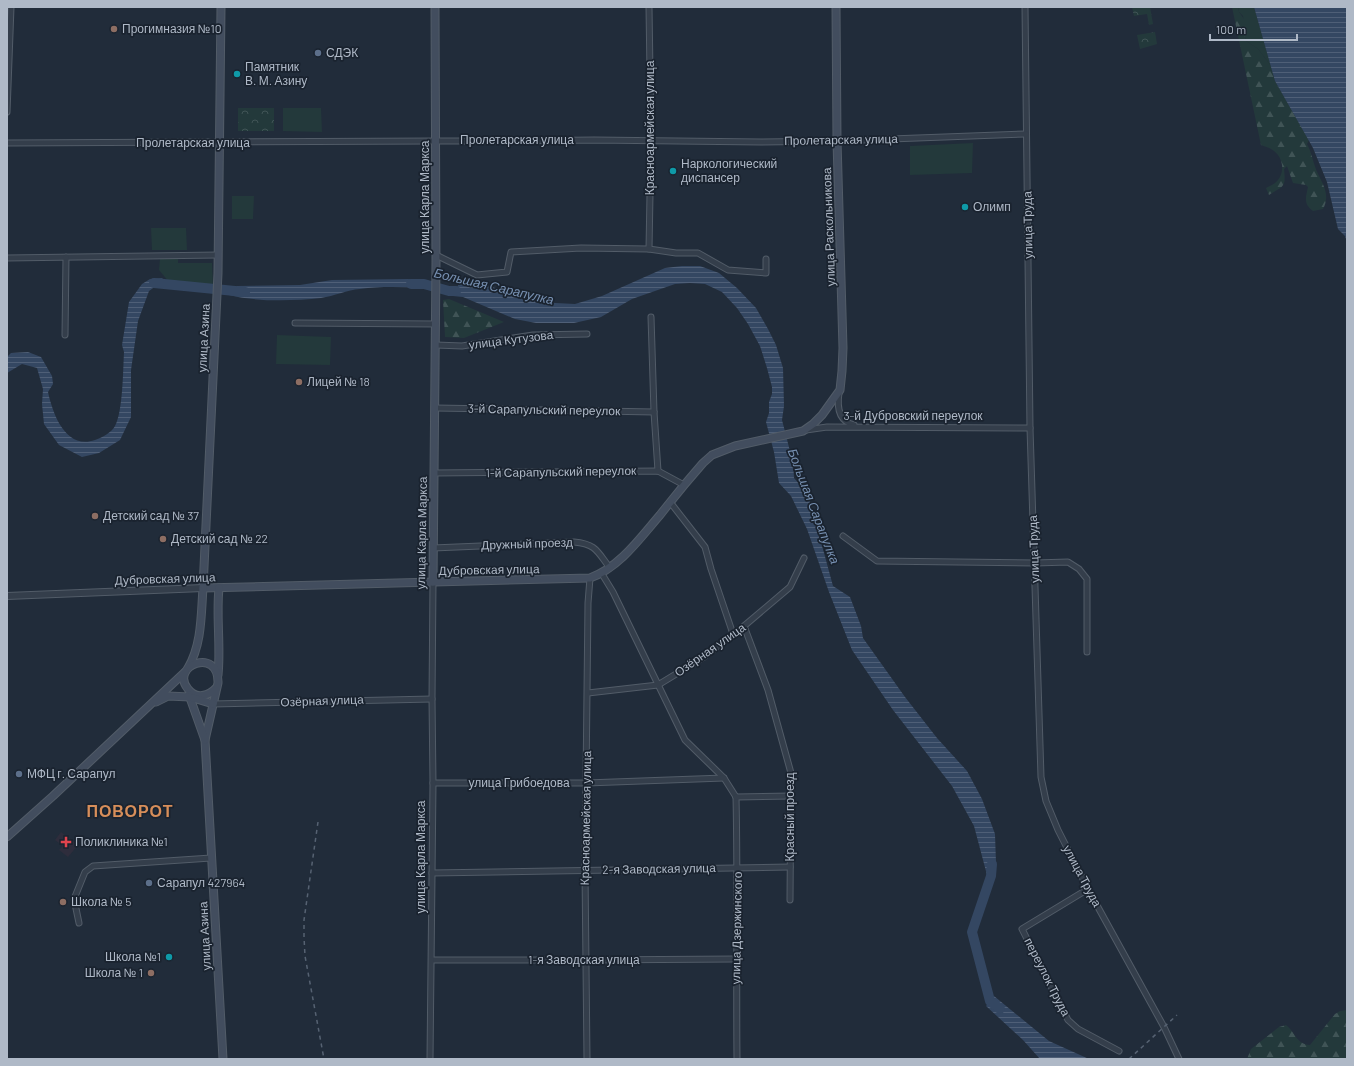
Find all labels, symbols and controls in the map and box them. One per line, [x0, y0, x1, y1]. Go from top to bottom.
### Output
scale bar [1210, 16, 1297, 42]
place label: Прогимназия №10 [122, 21, 221, 36]
text: 100 m [1216, 22, 1246, 36]
marker: Прогимназия №10 [109, 24, 119, 34]
place label: СДЭК [326, 45, 358, 60]
marker: СДЭК [313, 48, 323, 58]
place label: Памятник В. М. Азину [245, 59, 307, 88]
street label: Красноармейская улица [642, 60, 657, 195]
marker: Памятник В. М. Азину [232, 69, 242, 79]
street label: Пролетарская улица [784, 131, 898, 148]
street label: Пролетарская улица [460, 132, 574, 147]
street label: Пролетарская улица [136, 135, 250, 150]
street label: улица Карла Маркса [417, 140, 432, 253]
place label: Наркологический диспансер [681, 156, 777, 185]
marker: Наркологический диспансер [668, 166, 678, 176]
street label: улица Раскольникова [819, 167, 838, 287]
street label: улица Труда [1019, 191, 1036, 259]
place label: Олимп [973, 199, 1011, 213]
marker: Олимп [960, 202, 970, 212]
water label: Большая Сарапулка [433, 264, 555, 308]
street label: улица Азина [194, 303, 213, 373]
street label: улица Кутузова [468, 327, 554, 352]
place label: Лицей № 18 [307, 374, 370, 389]
marker: Лицей № 18 [294, 377, 304, 387]
street label: 3-й Сарапульский переулок [468, 401, 621, 418]
street label: 3-й Дубровский переулок [843, 408, 983, 423]
water label: Большая Сарапулка [785, 446, 843, 566]
street label: 1-й Сарапульский переулок [486, 463, 637, 480]
street label: улица Карла Маркса [413, 476, 430, 590]
place label: Детский сад № 37 [103, 508, 199, 523]
marker: Детский сад № 37 [90, 511, 100, 521]
street label: улица Труда [1025, 515, 1042, 583]
place label: Детский сад № 22 [171, 531, 268, 546]
marker: Детский сад № 22 [158, 534, 168, 544]
street label: Дружный проезд [481, 534, 573, 553]
street label: Дубровская улица [438, 561, 540, 578]
street label: Дубровская улица [114, 569, 216, 588]
street label: Озёрная улица [671, 619, 748, 680]
street label: Озёрная улица [280, 692, 364, 709]
street label: Красноармейская улица [577, 750, 594, 885]
place label: МФЦ г. Сарапул [27, 766, 115, 781]
marker: МФЦ г. Сарапул [14, 769, 24, 779]
street label: Красный проезд [782, 772, 797, 862]
street label: улица Грибоедова [468, 775, 570, 790]
street label: улица Карла Маркса [413, 800, 428, 913]
district label: ПОВОРОТ [86, 801, 174, 820]
place label: Поликлиника №1 [75, 834, 168, 848]
marker: Поликлиника №1 [60, 836, 72, 848]
street label: улица Труда [1060, 842, 1105, 910]
street label: 2-я Заводская улица [602, 860, 716, 877]
street label: улица Дзержинского [728, 871, 745, 985]
place label: Сарапул 427964 [157, 875, 245, 890]
marker: Сарапул 427964 [144, 878, 154, 888]
place label: Школа № 5 [71, 894, 131, 908]
marker: Школа № 5 [58, 897, 68, 907]
street label: улица Азина [195, 901, 214, 971]
street label: переулок Труда [1021, 935, 1074, 1019]
place label: Школа №1 [105, 949, 161, 963]
marker: Школа №1 [164, 952, 174, 962]
street label: 1-я Заводская улица [528, 952, 640, 967]
place label: Школа № 1 [85, 965, 143, 979]
marker: Школа № 1 [146, 968, 156, 978]

